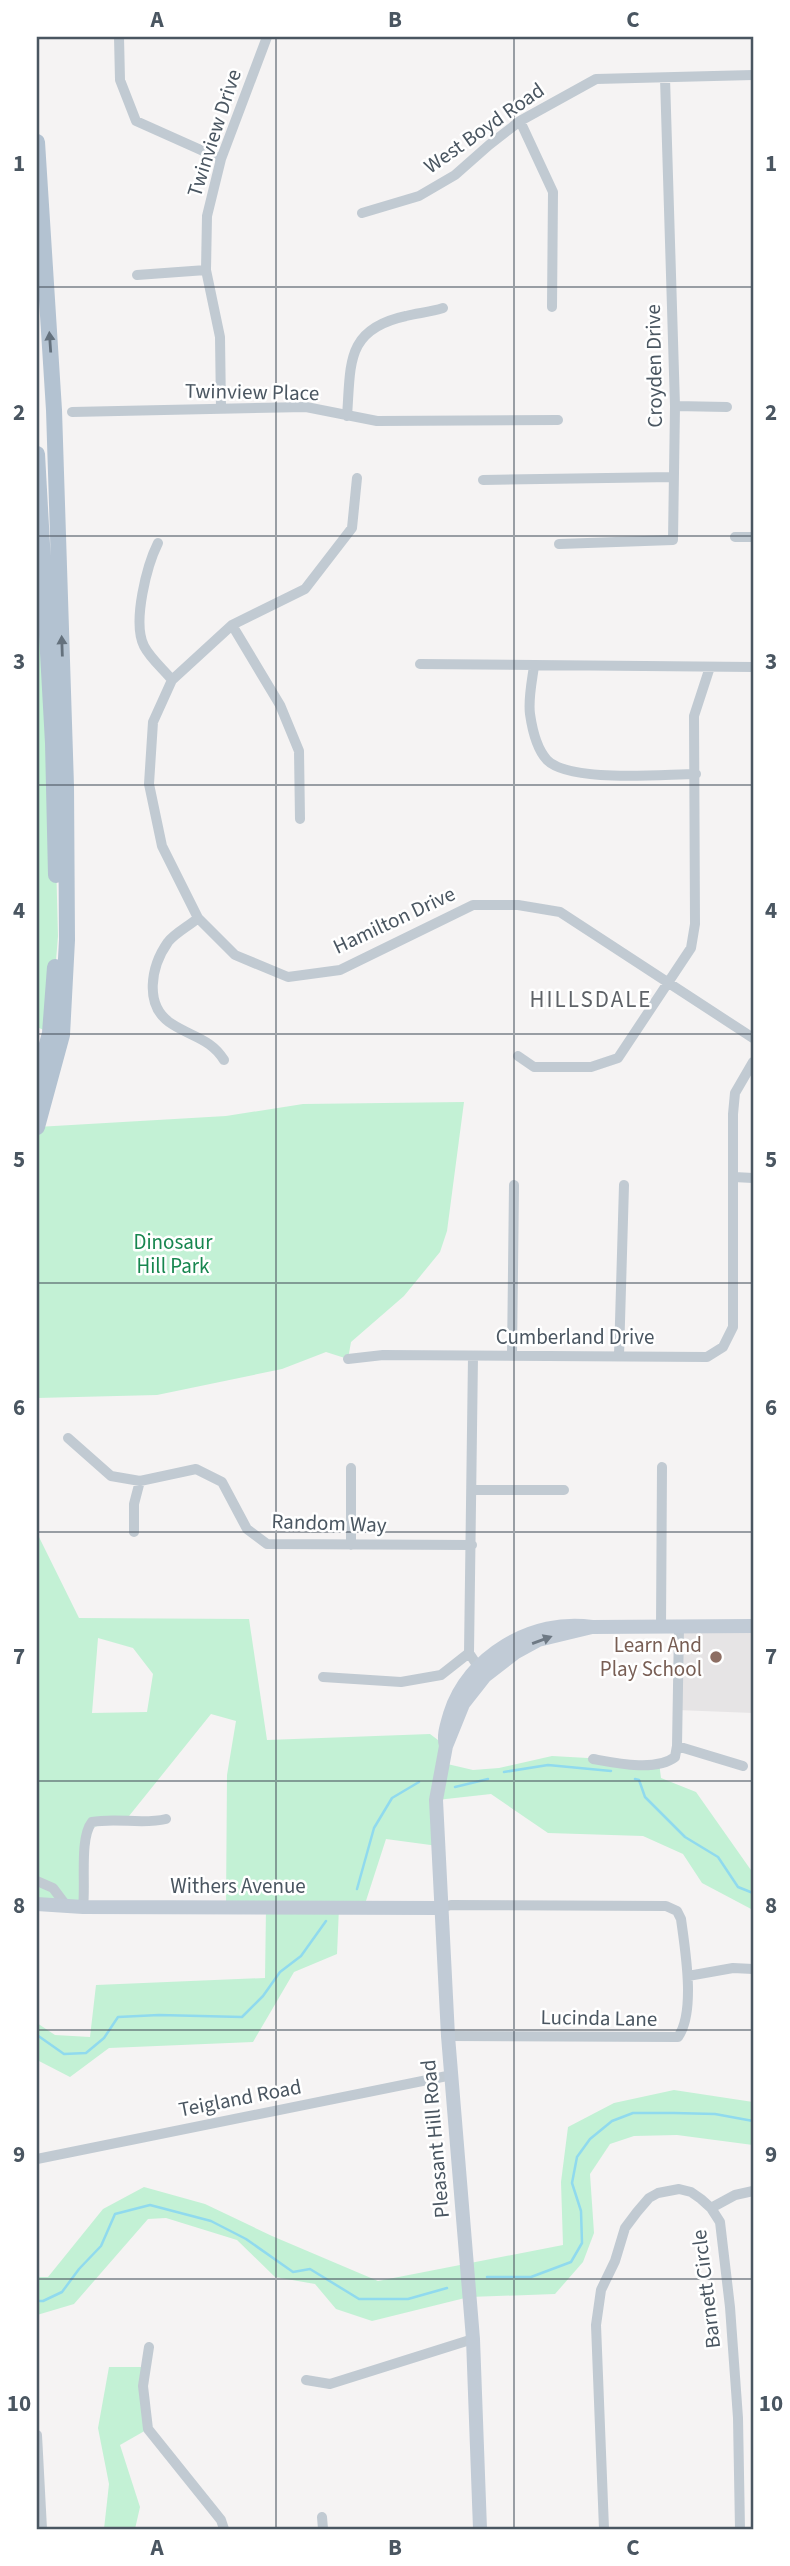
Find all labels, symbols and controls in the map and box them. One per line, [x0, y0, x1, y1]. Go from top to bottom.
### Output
text: A [149, 3, 164, 36]
text: B [388, 3, 402, 36]
text: C [626, 3, 640, 36]
street label: Twinview Drive [179, 65, 249, 201]
street label: West Boyd Road [418, 75, 550, 181]
text: 1 [13, 147, 25, 180]
text: 1 [765, 147, 777, 180]
street label: Croyden Drive [638, 304, 670, 428]
one-way arrow [44, 330, 55, 352]
street label: Twinview Place [185, 376, 319, 408]
text: 2 [13, 396, 25, 429]
text: 2 [765, 396, 777, 429]
one-way arrow [56, 635, 67, 657]
text: 3 [13, 645, 25, 678]
text: 3 [765, 645, 777, 678]
street label: Hamilton Drive [328, 879, 460, 961]
text: 4 [13, 894, 25, 927]
text: 4 [765, 894, 777, 927]
district label: HILLSDALE [530, 983, 652, 1016]
text: 5 [13, 1143, 25, 1176]
text: 5 [765, 1143, 777, 1176]
park label: Dinosaur Hill Park [134, 1227, 213, 1281]
street label: Cumberland Drive [496, 1322, 654, 1352]
text: 6 [13, 1391, 25, 1424]
text: 6 [765, 1391, 777, 1424]
street label: Random Way [271, 1506, 387, 1540]
place label: Learn And Play School [600, 1630, 702, 1684]
one-way arrow [531, 1634, 552, 1645]
text: 7 [13, 1640, 25, 1673]
text: 7 [765, 1640, 777, 1673]
marker: Learn And Play School [708, 1649, 724, 1665]
street label: Withers Avenue [170, 1871, 306, 1901]
text: 8 [13, 1889, 25, 1922]
text: 8 [765, 1889, 777, 1922]
street label: Lucinda Lane [540, 2002, 658, 2034]
street label: Pleasant Hill Road [413, 2059, 457, 2219]
street label: Teigland Road [176, 2071, 304, 2125]
text: 9 [13, 2138, 25, 2171]
text: 9 [765, 2138, 777, 2171]
street label: Barnett Circle [684, 2228, 728, 2350]
text: 10 [7, 2387, 31, 2420]
text: 10 [759, 2387, 783, 2420]
text: A [149, 2531, 164, 2564]
text: B [388, 2531, 402, 2564]
text: C [626, 2531, 640, 2564]

